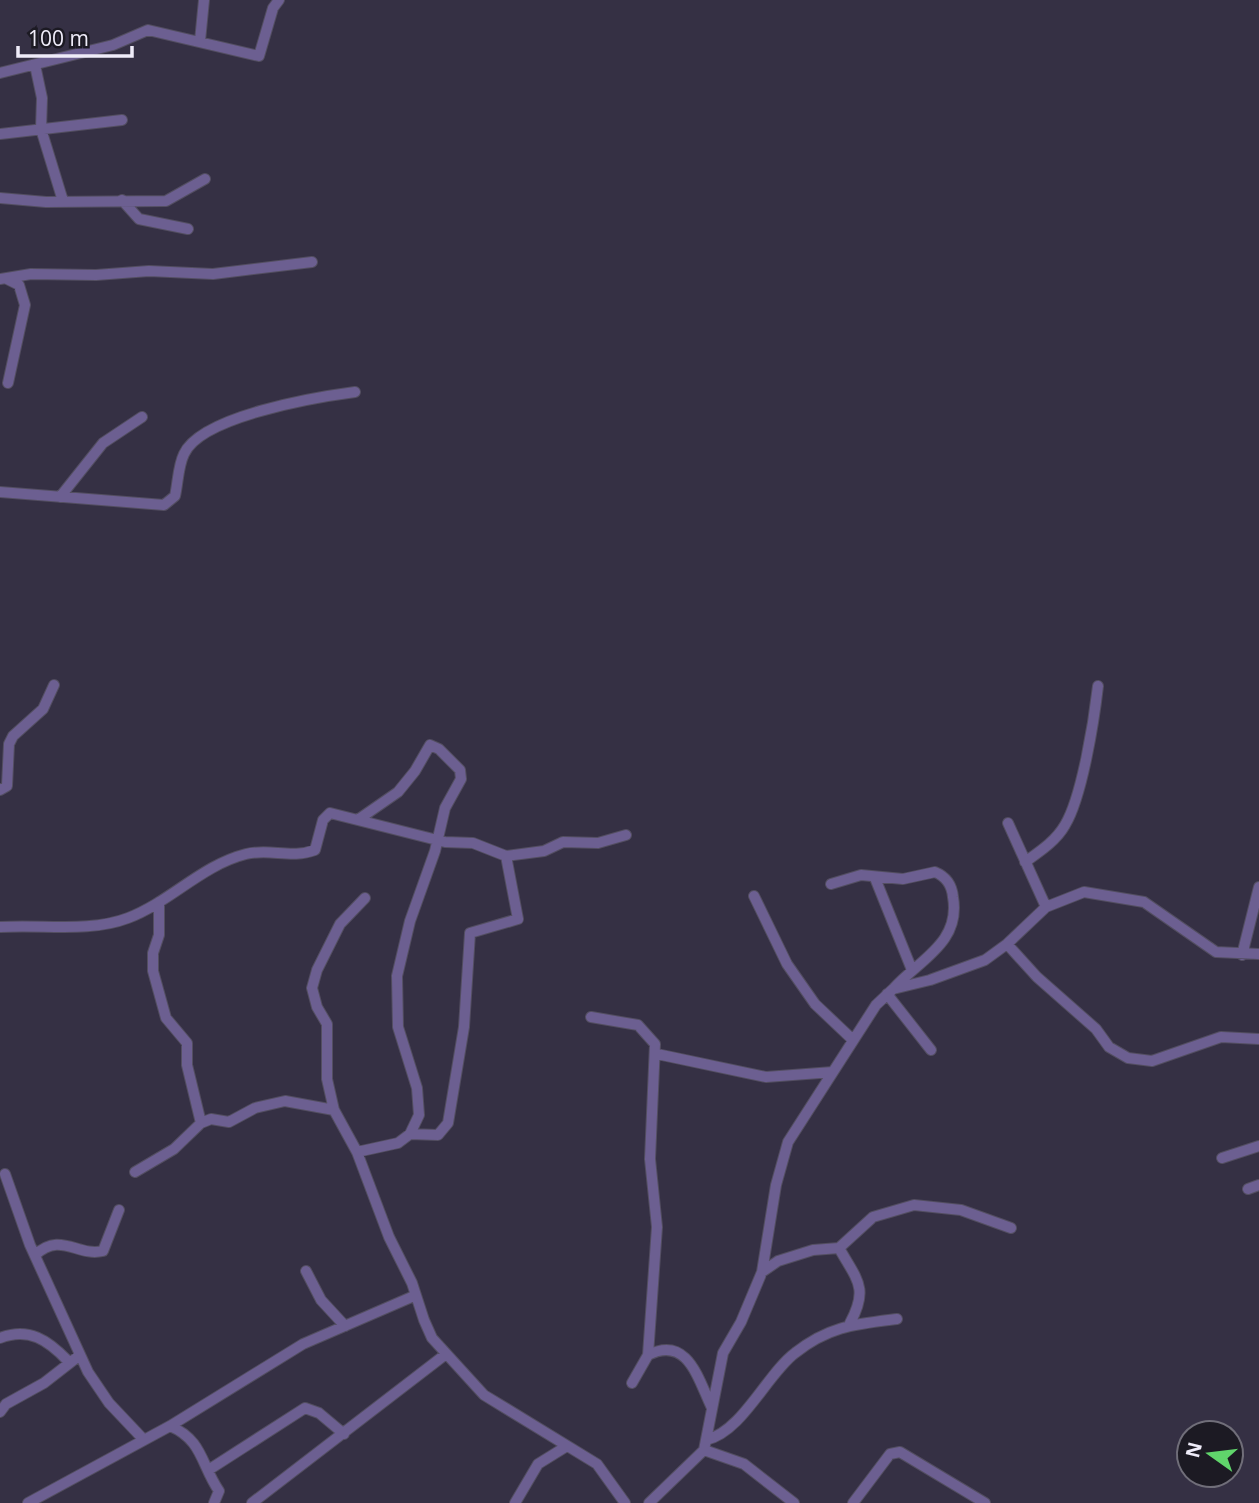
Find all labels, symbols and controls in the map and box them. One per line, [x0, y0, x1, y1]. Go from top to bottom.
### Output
scale bar [18, 14, 131, 58]
text: 100 m [28, 24, 89, 52]
north arrow [1175, 1419, 1245, 1489]
text: N [1179, 1439, 1208, 1461]

